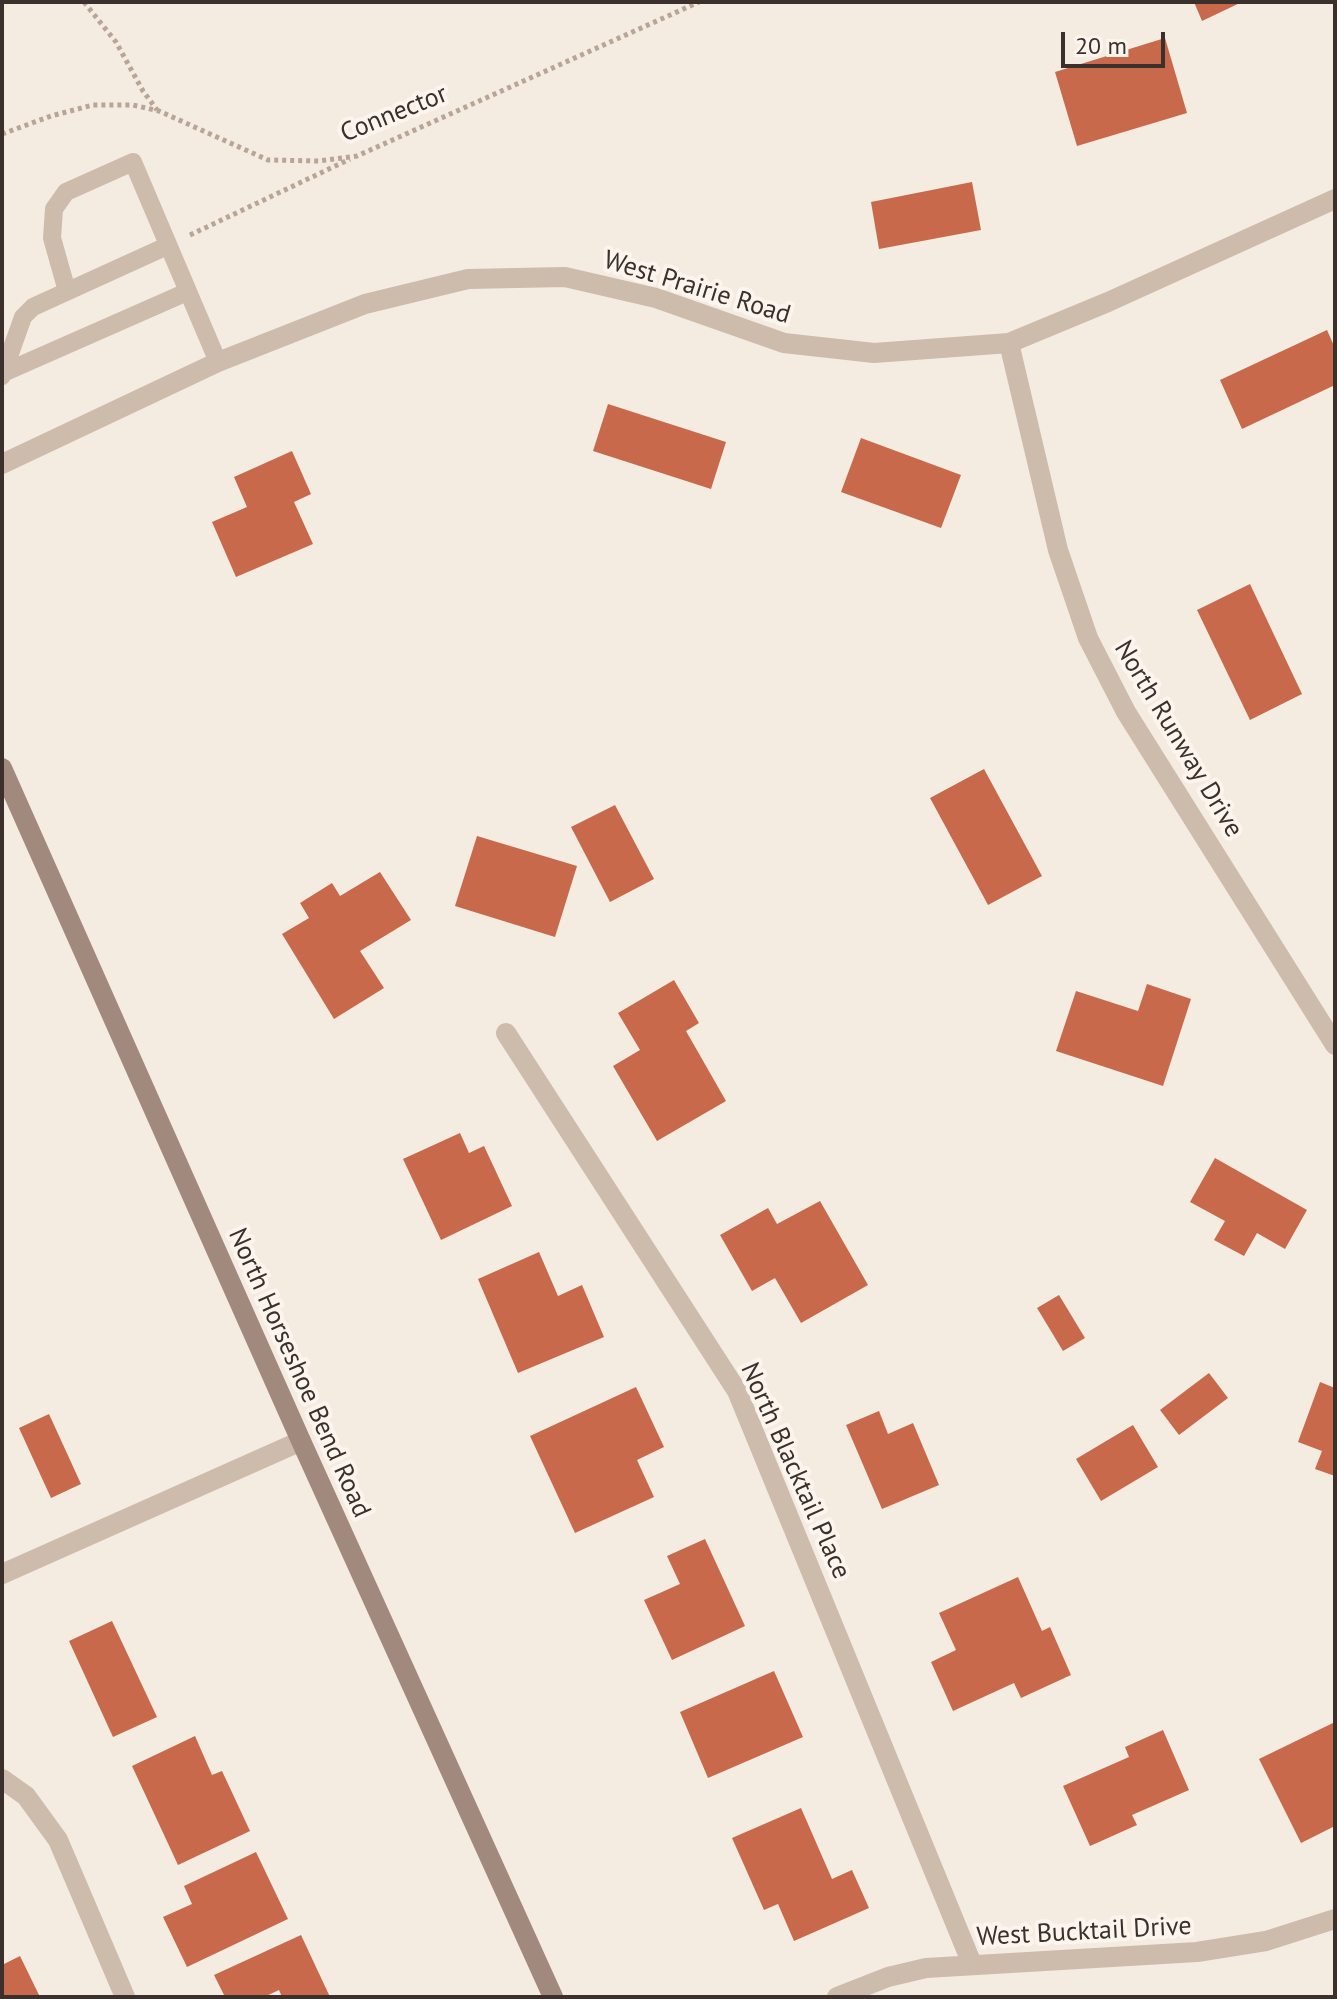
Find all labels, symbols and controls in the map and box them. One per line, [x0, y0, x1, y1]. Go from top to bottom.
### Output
scale bar [1065, 16, 1169, 66]
text: 20 m [1075, 30, 1127, 61]
street label: Connector [336, 79, 452, 149]
street label: West Prairie Road [600, 245, 794, 331]
street label: North Runway Drive [1107, 635, 1249, 843]
street label: North Horseshoe Bend Road [221, 1224, 377, 1522]
street label: North Blacktail Place [733, 1358, 857, 1584]
street label: West Bucktail Drive [976, 1911, 1192, 1953]

